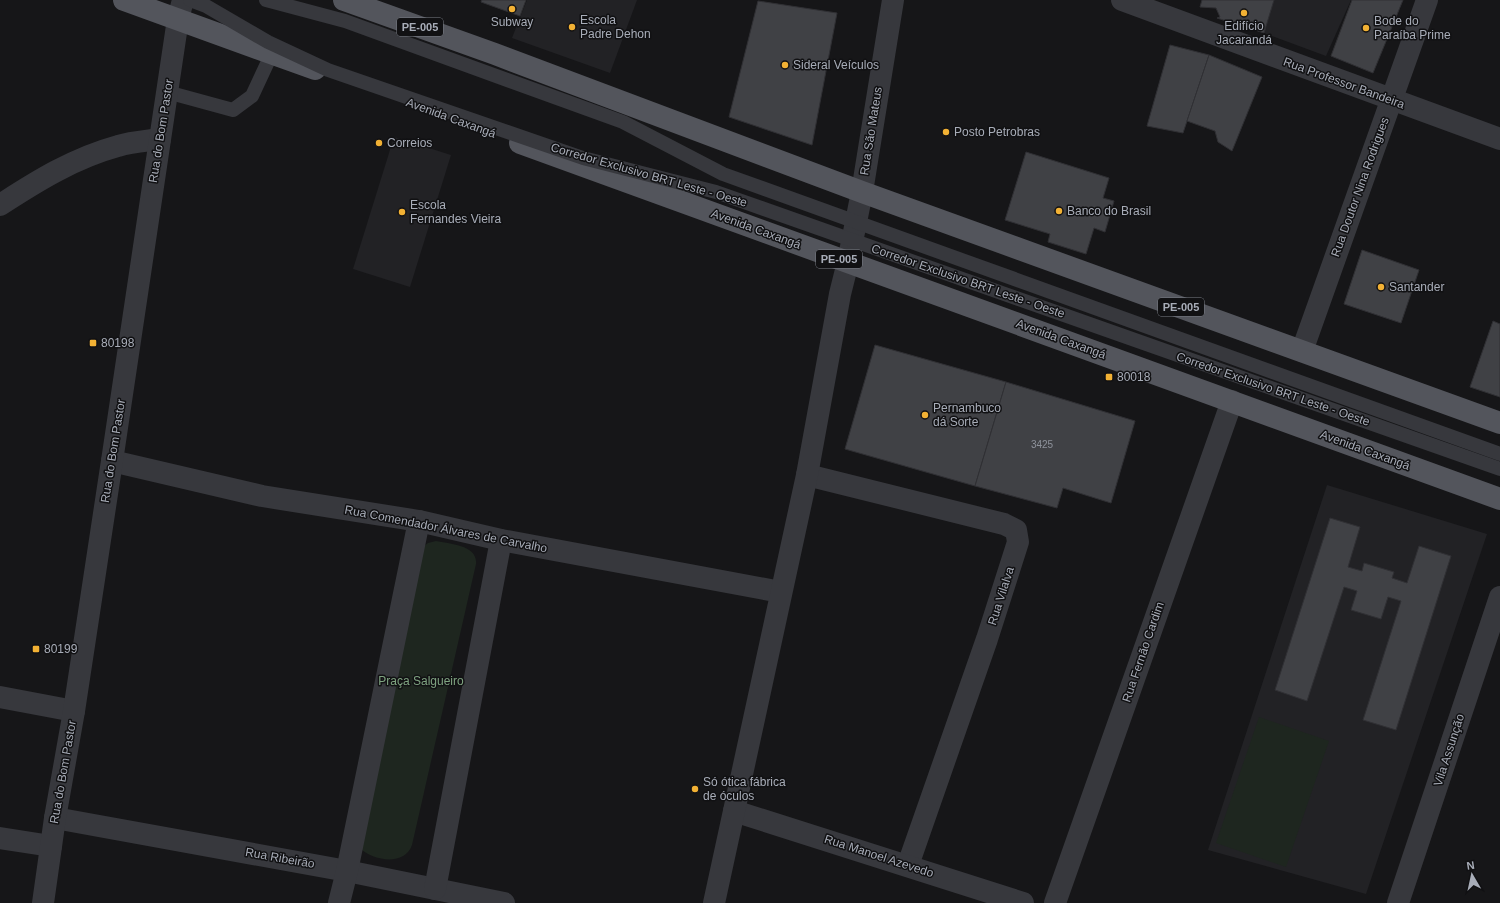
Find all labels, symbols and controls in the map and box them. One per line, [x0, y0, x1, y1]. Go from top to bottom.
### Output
marker: Subway [507, 4, 517, 14]
marker: Edifício Jacarandá [1239, 8, 1249, 18]
place label: Escola Padre Dehon [580, 13, 651, 41]
place label: Bode do Paraíba Prime [1374, 14, 1451, 42]
place label: Subway [491, 15, 533, 29]
road number: PE-005 [397, 18, 443, 36]
place label: Edifício Jacarandá [1216, 19, 1272, 47]
marker: Escola Padre Dehon [567, 22, 577, 32]
marker: Bode do Paraíba Prime [1361, 23, 1371, 33]
street label: Rua Professor Bandeira [1281, 55, 1407, 112]
place label: Sideral Veículos [793, 58, 879, 72]
marker: Sideral Veículos [780, 60, 790, 70]
street label: Rua do Bom Pastor [146, 78, 176, 184]
street label: Rua São Mateus [857, 86, 885, 176]
street label: Avenida Caxangá [404, 95, 498, 141]
street label: Rua Doutor Nina Rodrigues [1328, 115, 1392, 259]
place label: Posto Petrobras [954, 125, 1040, 139]
marker: Posto Petrobras [941, 127, 951, 137]
place label: Correios [387, 136, 432, 150]
marker: Correios [374, 138, 384, 148]
street label: Corredor Exclusivo BRT Leste - Oeste [549, 140, 749, 210]
place label: Escola Fernandes Vieira [410, 198, 501, 226]
place label: Banco do Brasil [1067, 204, 1151, 218]
street label: Avenida Caxangá [709, 206, 803, 252]
marker: Banco do Brasil [1054, 206, 1064, 216]
marker: Escola Fernandes Vieira [397, 207, 407, 217]
street label: Corredor Exclusivo BRT Leste - Oeste [869, 241, 1067, 321]
road number: PE-005 [816, 250, 862, 268]
place label: Santander [1389, 280, 1444, 294]
marker: Santander [1376, 282, 1386, 292]
road number: PE-005 [1158, 298, 1204, 316]
street label: Avenida Caxangá [1014, 316, 1108, 362]
place label: 80198 [101, 336, 135, 350]
marker: 80198 [88, 338, 98, 348]
street label: Corredor Exclusivo BRT Leste - Oeste [1174, 349, 1372, 429]
place label: 80018 [1117, 370, 1151, 384]
marker: 80018 [1104, 372, 1114, 382]
street label: Rua do Bom Pastor [98, 398, 128, 504]
place label: Pernambuco dá Sorte [933, 401, 1001, 429]
marker: Pernambuco dá Sorte [920, 410, 930, 420]
street label: Avenida Caxangá [1318, 427, 1412, 473]
house number: 3425 [1031, 439, 1054, 450]
street label: Rua Comendador Álvares de Carvalho [344, 501, 549, 556]
street label: Rua Vilalva [985, 565, 1017, 627]
street label: Rua Fernão Cardim [1119, 600, 1167, 704]
place label: 80199 [44, 642, 78, 656]
marker: 80199 [31, 644, 41, 654]
park label: Praça Salgueiro [378, 674, 464, 688]
street label: Vila Assunção [1431, 712, 1467, 788]
street label: Rua do Bom Pastor [47, 719, 79, 825]
place label: Só ótica fábrica de óculos [703, 775, 786, 803]
marker: Só ótica fábrica de óculos [690, 784, 700, 794]
street label: Rua Manoel Azevedo [823, 832, 936, 880]
street label: Rua Ribeirão [244, 845, 316, 871]
north arrow [1452, 855, 1492, 895]
text: N [1466, 859, 1475, 872]

